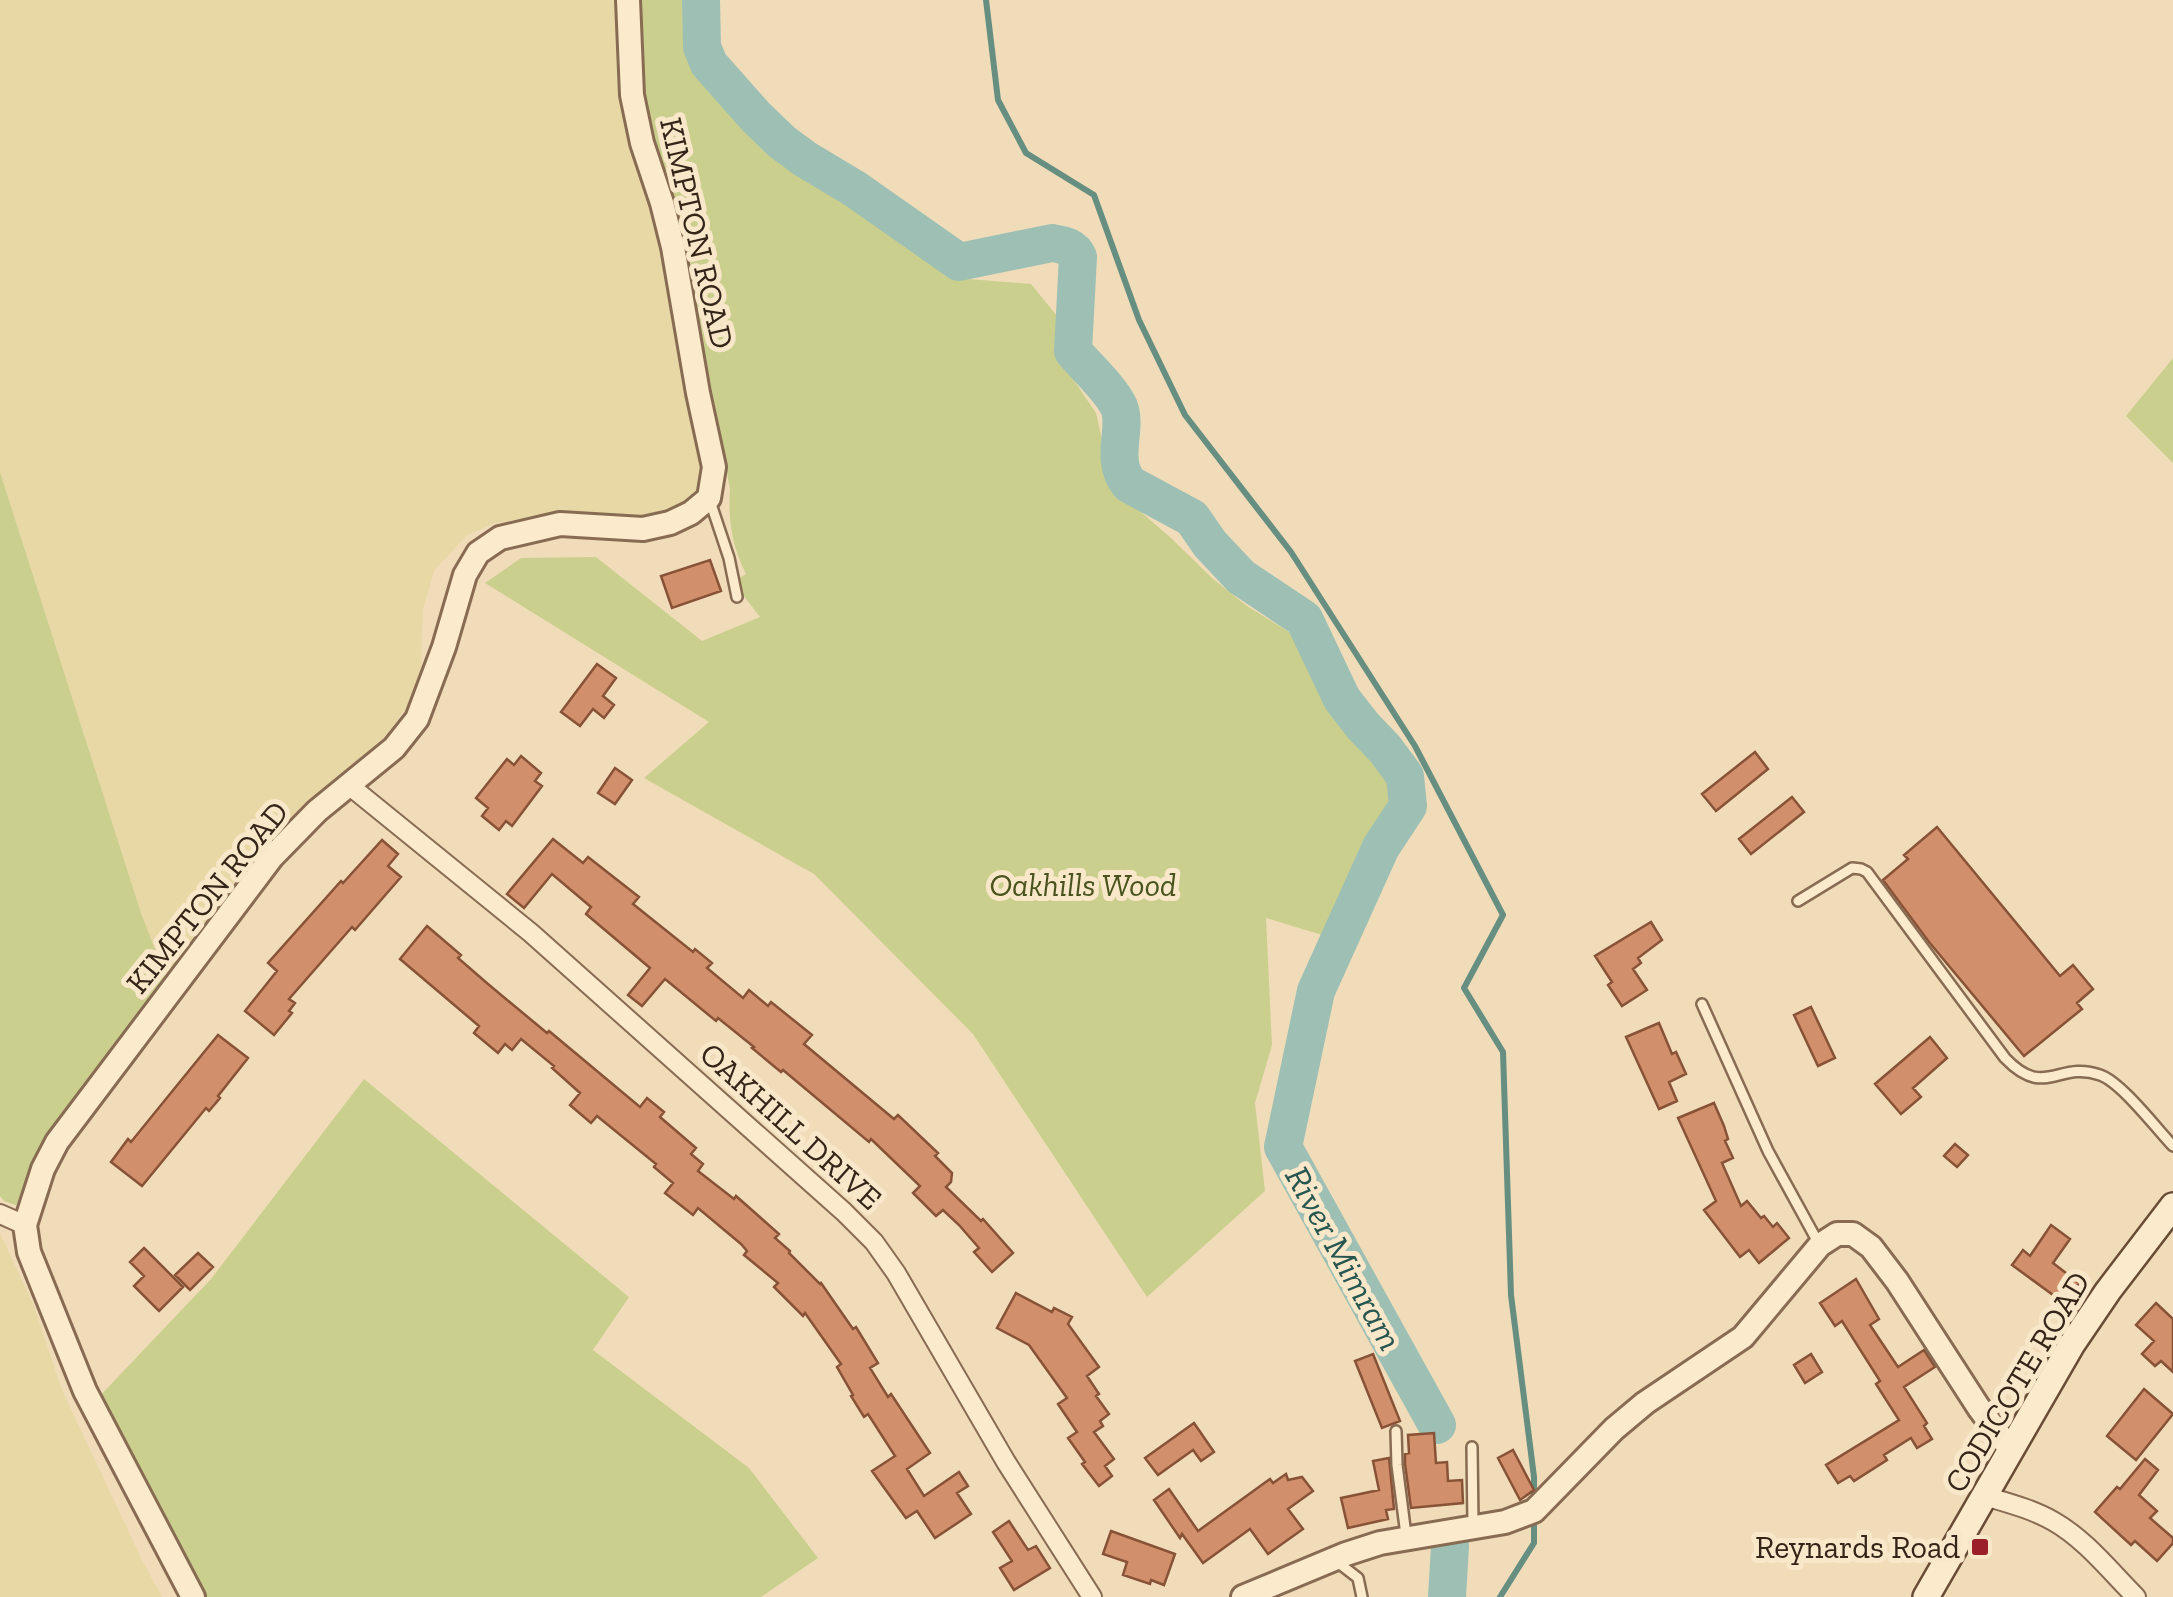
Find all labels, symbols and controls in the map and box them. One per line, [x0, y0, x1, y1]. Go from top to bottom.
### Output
street label: KIMPTON ROAD [652, 114, 742, 352]
street label: KIMPTON ROAD [118, 793, 296, 1001]
park label: Oakhills Wood [990, 866, 1176, 904]
street label: OAKHILL DRIVE [692, 1035, 890, 1217]
water label: River Mimram [1276, 1159, 1412, 1357]
street label: CODICOTE ROAD [1936, 1265, 2098, 1499]
place label: Reynards Road [1755, 1528, 1960, 1566]
marker: Reynards Road [1969, 1536, 1991, 1558]

